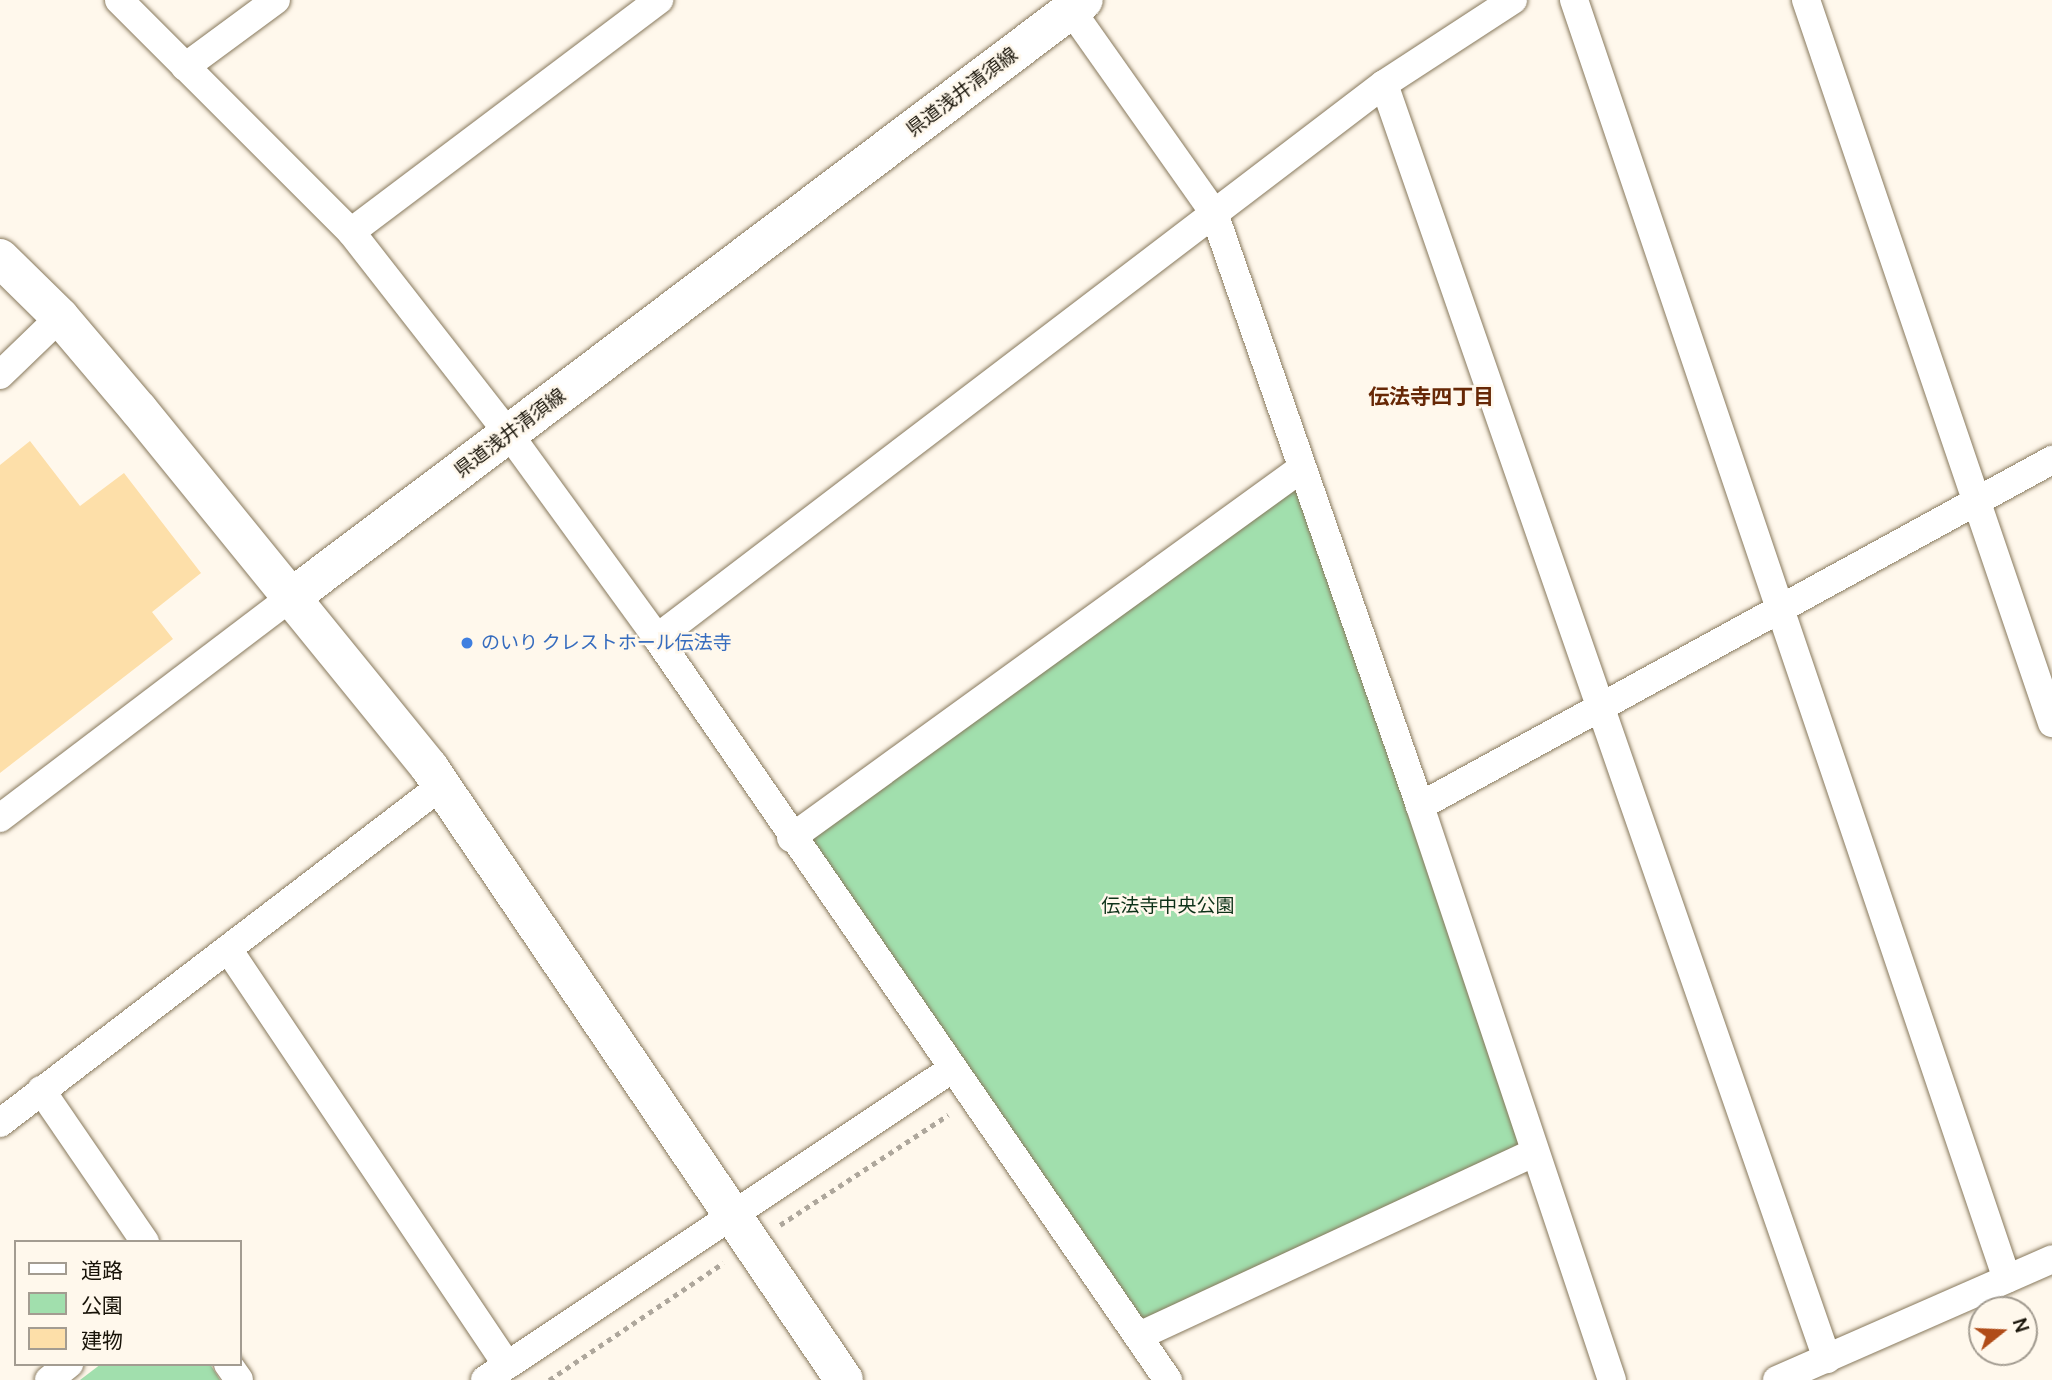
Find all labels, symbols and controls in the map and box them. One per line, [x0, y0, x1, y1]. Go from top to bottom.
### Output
street label: 県道浅井清須線 [902, 43, 1022, 141]
district label: 伝法寺四丁目 [1368, 383, 1494, 409]
street label: 県道浅井清須線 [450, 384, 570, 482]
place label: のいり クレストホール伝法寺 [481, 632, 732, 654]
marker: のいり クレストホール伝法寺 [459, 635, 475, 651]
park label: 伝法寺中央公園 [1102, 895, 1234, 917]
legend [14, 1240, 242, 1366]
text: 道路 [81, 1256, 123, 1284]
text: 公園 [81, 1291, 123, 1319]
north arrow [1968, 1296, 2038, 1366]
text: N [2007, 1315, 2036, 1336]
text: 建物 [81, 1326, 123, 1354]

